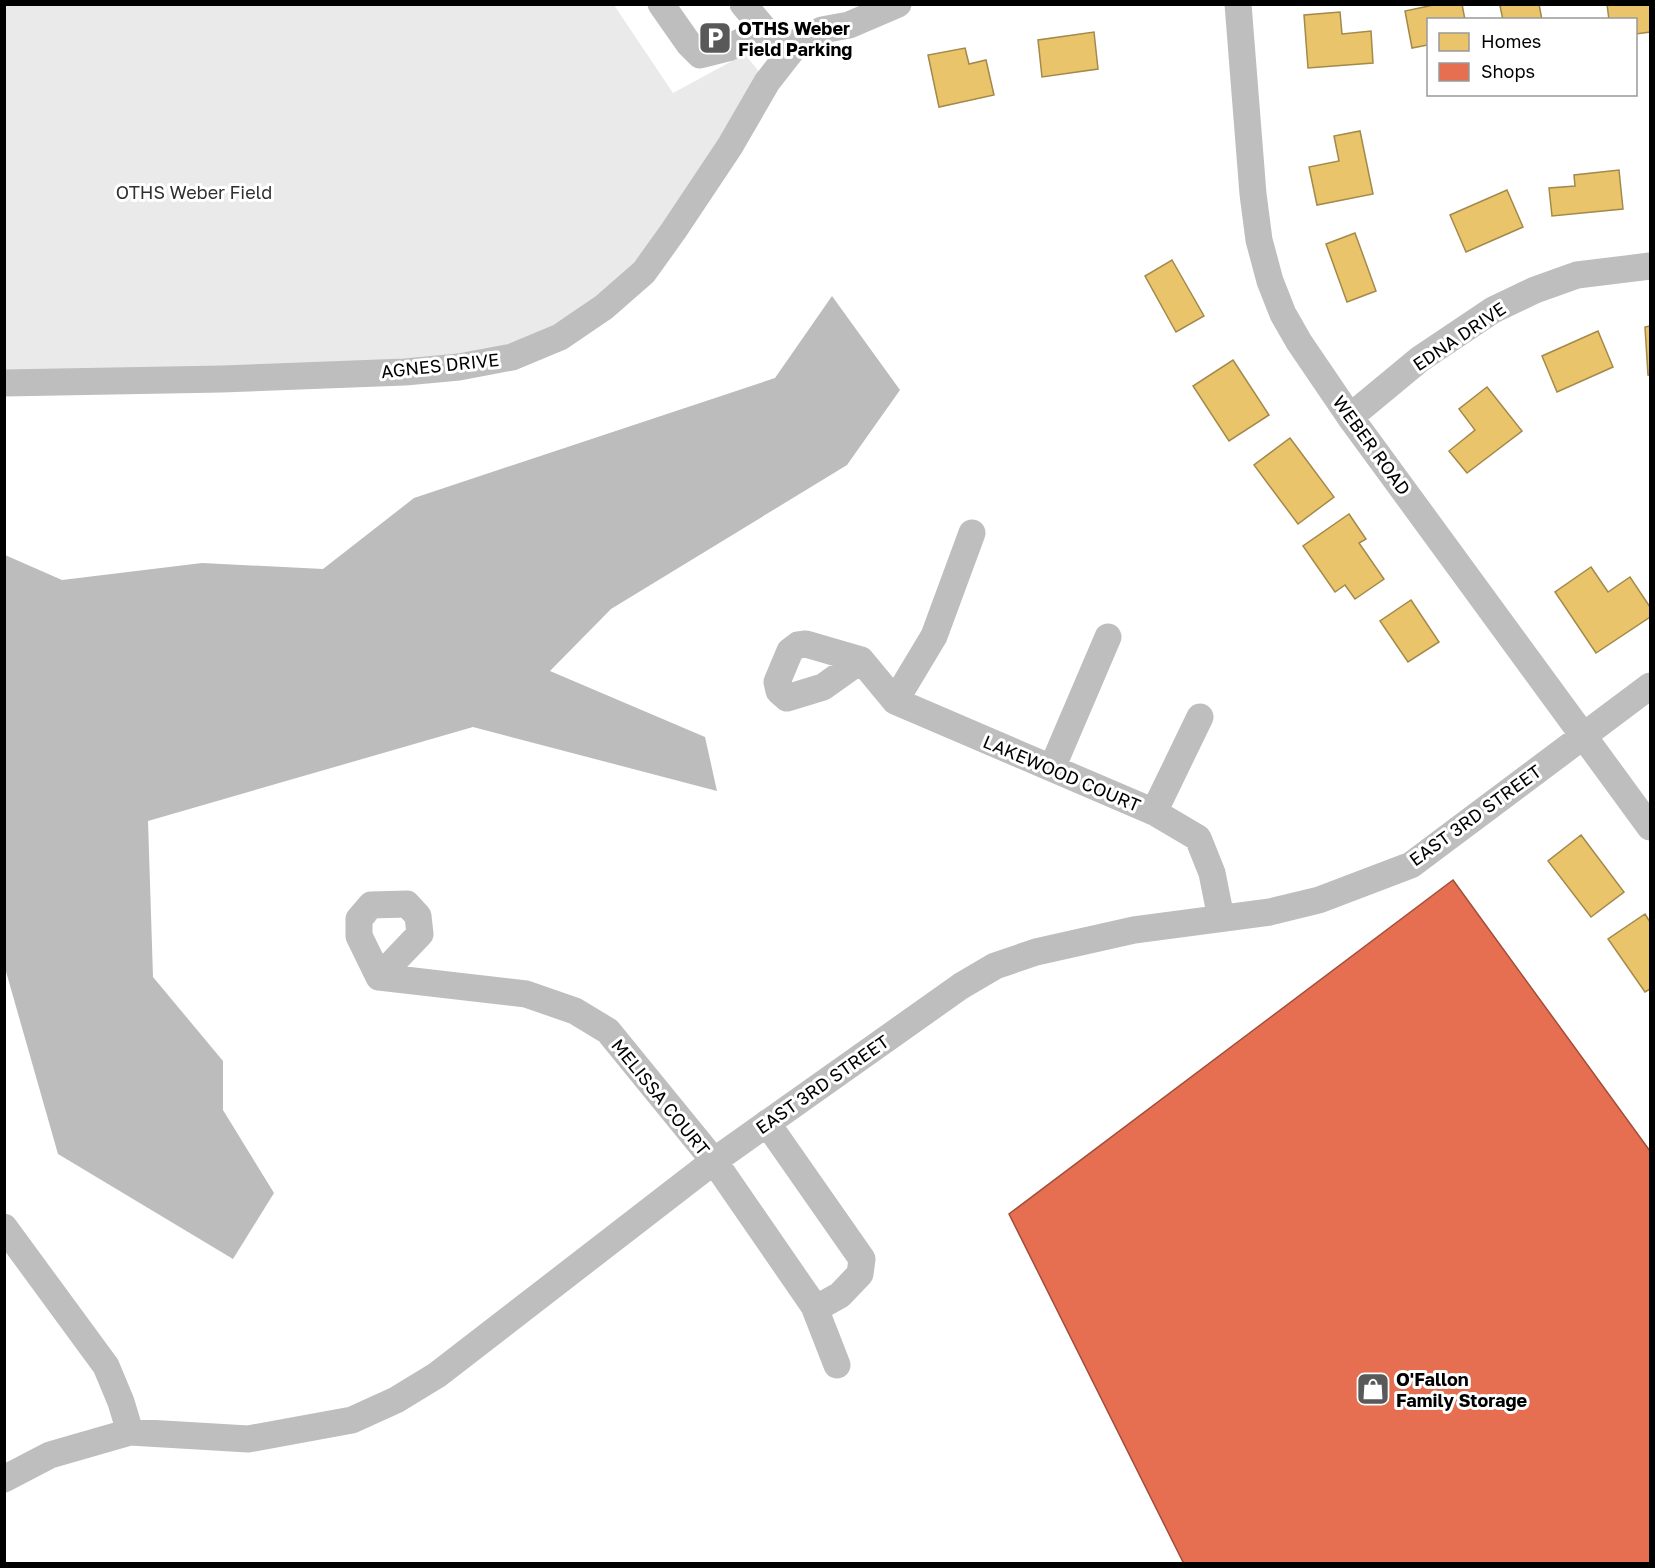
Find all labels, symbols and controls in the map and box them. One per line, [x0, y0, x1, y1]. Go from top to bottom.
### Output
place label: OTHS Weber Field Parking [738, 17, 852, 60]
legend [1427, 18, 1637, 96]
parking icon: OTHS Weber Field Parking [697, 20, 733, 56]
text: Homes [1481, 30, 1541, 52]
text: Shops [1481, 60, 1535, 82]
park label: OTHS Weber Field [116, 181, 272, 203]
street label: EDNA DRIVE [1408, 297, 1510, 375]
street label: AGNES DRIVE [380, 348, 500, 382]
street label: WEBER ROAD [1328, 391, 1416, 499]
street label: LAKEWOOD COURT [980, 730, 1144, 816]
street label: EAST 3RD STREET [1405, 760, 1545, 870]
street label: EAST 3RD STREET [751, 1030, 893, 1138]
street label: MELISSA COURT [607, 1034, 715, 1160]
place label: O'Fallon Family Storage [1396, 1368, 1528, 1411]
shop icon: O'Fallon Family Storage [1355, 1371, 1391, 1407]

